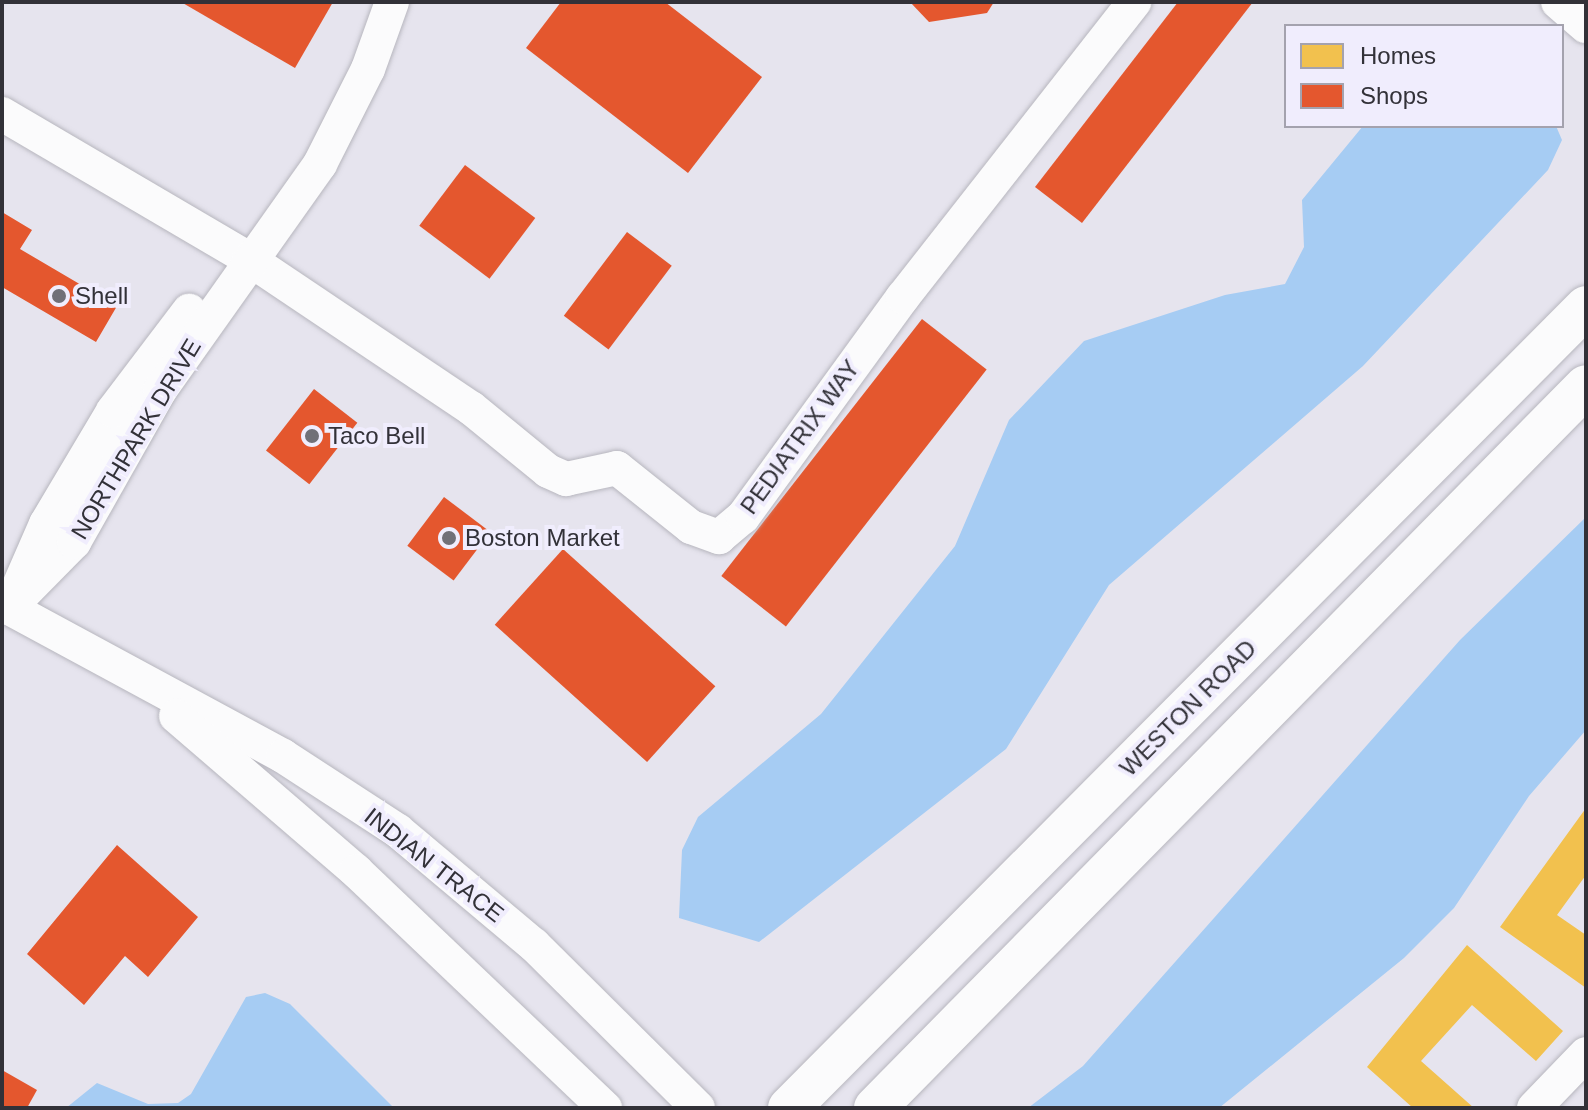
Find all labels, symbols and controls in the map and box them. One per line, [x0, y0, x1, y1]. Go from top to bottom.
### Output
legend [1284, 24, 1564, 128]
text: Homes [1360, 42, 1436, 69]
text: Shops [1360, 82, 1428, 109]
place label: Shell [75, 282, 128, 310]
marker: Shell [50, 287, 68, 305]
street label: NORTHPARK DRIVE [65, 334, 207, 544]
street label: PEDIATRIX WAY [734, 354, 866, 520]
place label: Taco Bell [328, 422, 425, 450]
marker: Taco Bell [303, 427, 321, 445]
place label: Boston Market [465, 524, 620, 552]
marker: Boston Market [440, 529, 458, 547]
street label: WESTON ROAD [1114, 634, 1262, 782]
street label: INDIAN TRACE [358, 802, 510, 928]

